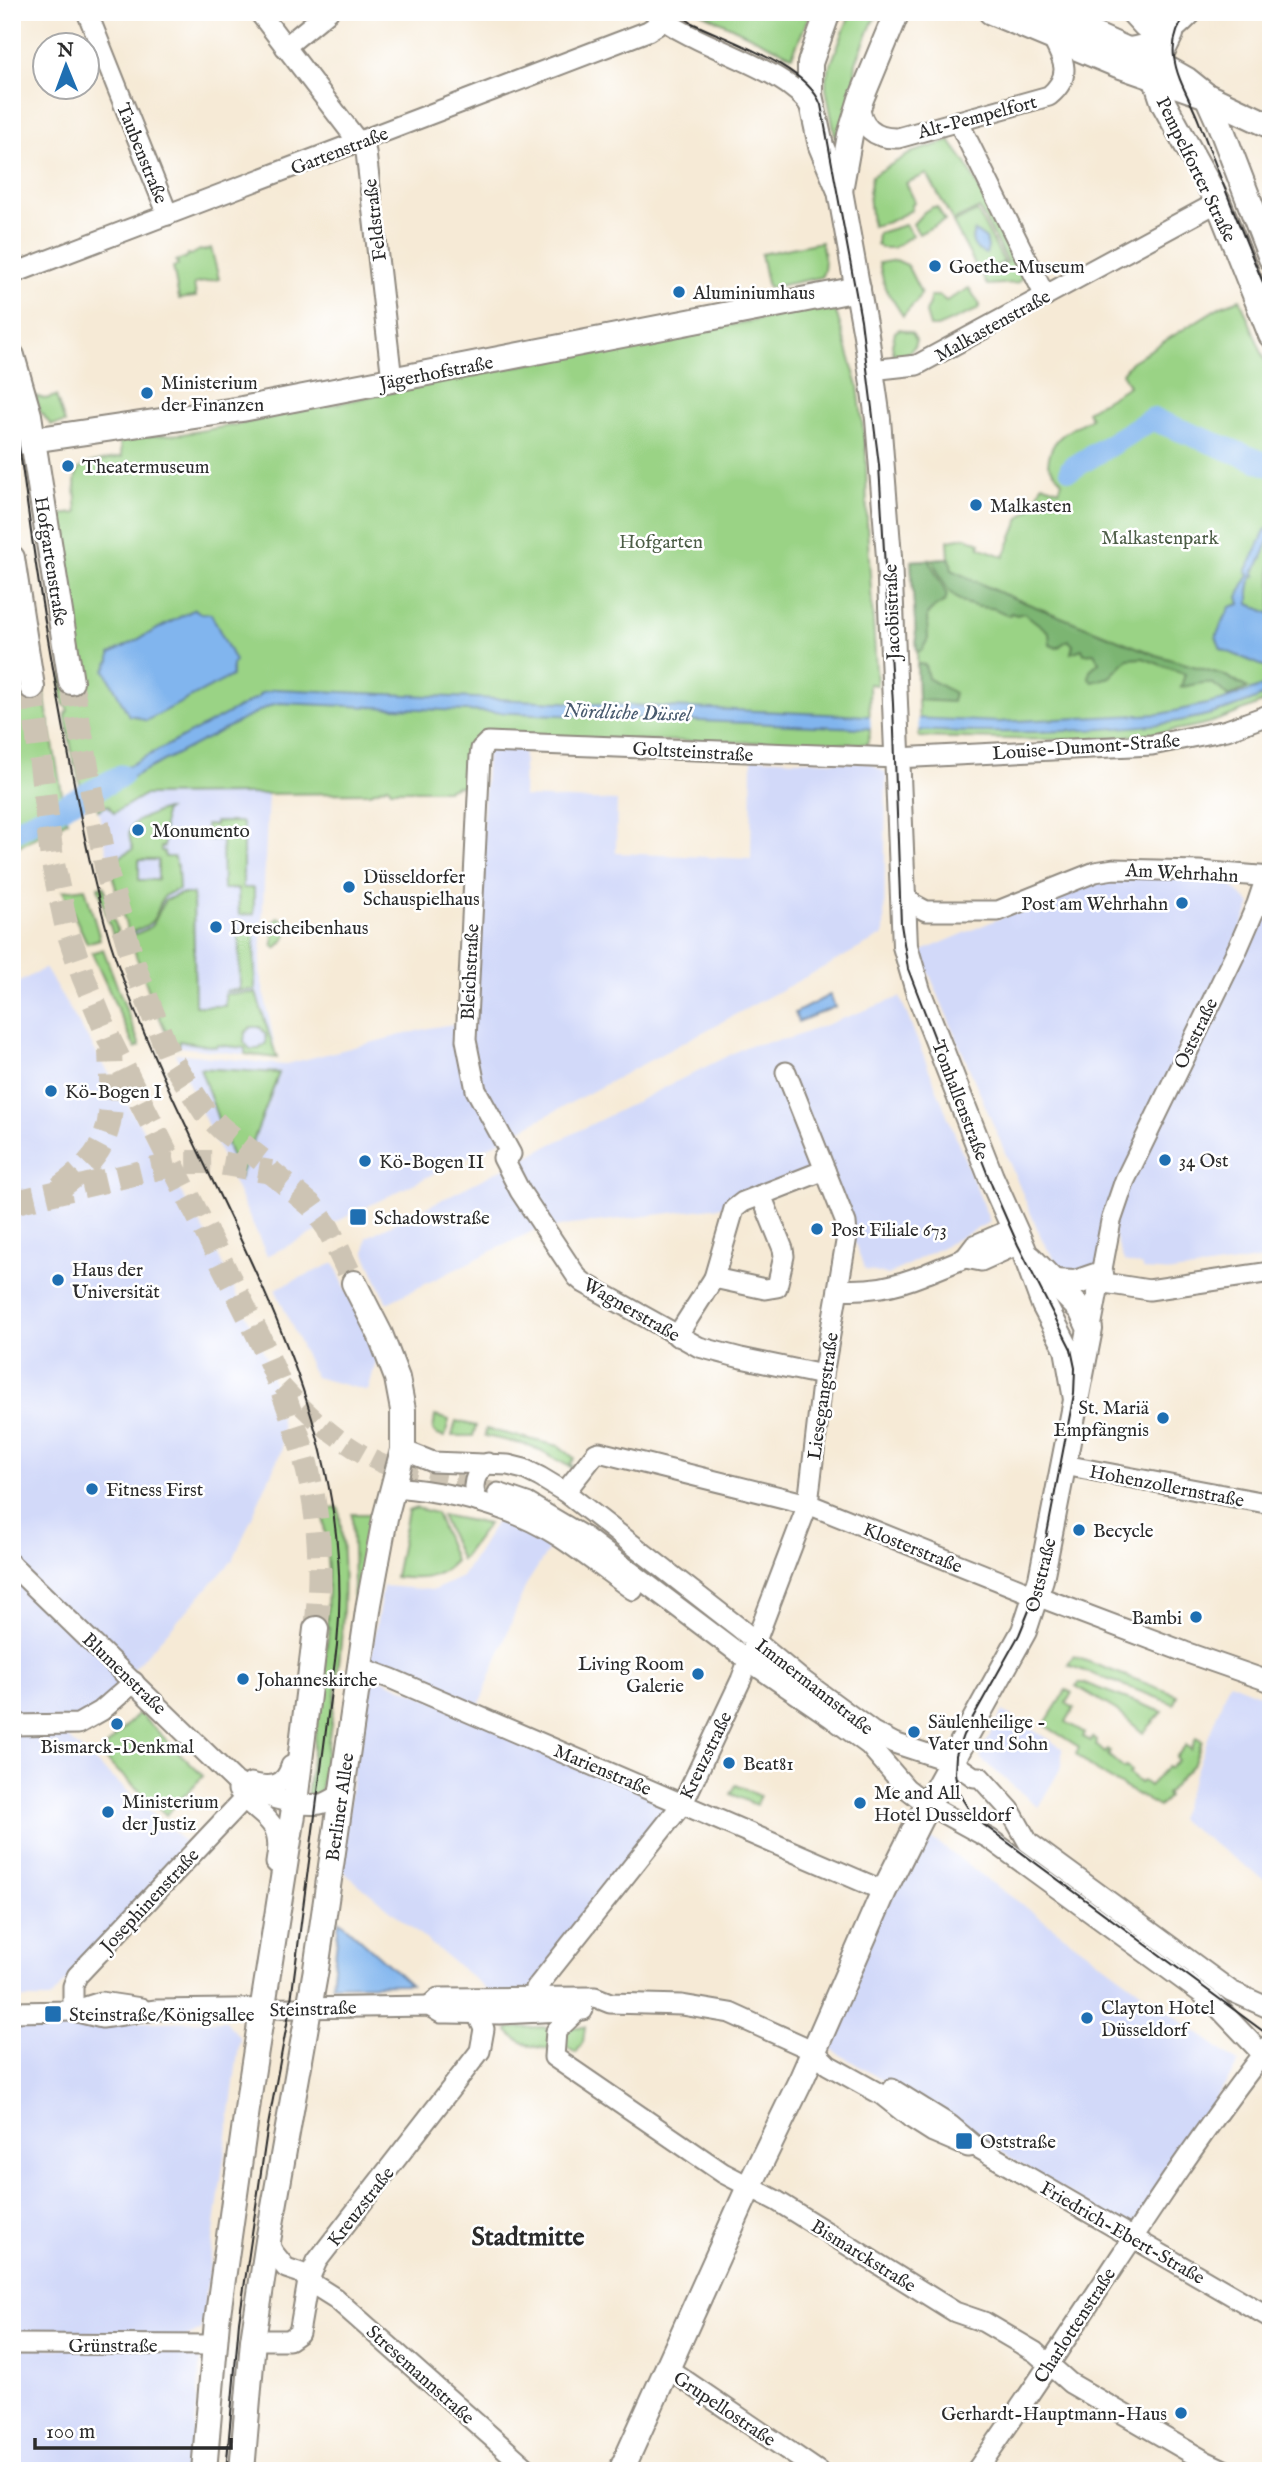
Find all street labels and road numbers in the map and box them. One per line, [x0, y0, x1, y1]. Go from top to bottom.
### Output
street label: Alt-Pempelfort [914, 90, 1040, 146]
street label: Pempelforter Straße [1150, 93, 1241, 247]
street label: Taubenstraße [110, 100, 172, 208]
street label: Gartenstraße [288, 122, 392, 181]
street label: Feldstraße [359, 177, 393, 262]
street label: Malkastenstraße [931, 285, 1055, 368]
street label: Jägerhofstraße [375, 351, 496, 397]
street label: Hofgartenstraße [28, 495, 72, 628]
street label: Jacobistraße [879, 563, 907, 662]
street label: Louise-Dumont-Straße [991, 729, 1181, 767]
street label: Goltsteinstraße [632, 738, 754, 768]
street label: Am Wehrhahn [1124, 859, 1239, 889]
street label: Bleichstraße [456, 923, 486, 1021]
street label: Oststraße [1169, 994, 1224, 1073]
street label: Tonhallenstraße [925, 1037, 993, 1164]
street label: Wagnerstraße [578, 1273, 684, 1348]
street label: Liesegangstraße [803, 1331, 845, 1462]
street label: Hohenzollernstraße [1087, 1460, 1246, 1514]
street label: Klosterstraße [859, 1518, 966, 1580]
street label: Oststraße [1021, 1536, 1063, 1615]
street label: Blumenstraße [76, 1628, 171, 1721]
street label: Immermannstraße [750, 1634, 878, 1741]
street label: Kreuzstraße [675, 1708, 739, 1804]
street label: Marienstraße [550, 1740, 655, 1802]
street label: Berliner Allee [322, 1751, 360, 1863]
street label: Josephinenstraße [95, 1844, 205, 1960]
street label: Steinstraße [269, 1996, 357, 2024]
street label: Kreuzstraße [323, 2162, 400, 2252]
street label: Friedrich-Ebert-Straße [1035, 2177, 1209, 2291]
street label: Bismarckstraße [806, 2215, 920, 2299]
street label: Charlottenstraße [1029, 2264, 1122, 2388]
street label: Stresemannstraße [361, 2321, 479, 2431]
street label: Grünstraße [69, 2335, 158, 2359]
street label: Grupellostraße [668, 2367, 780, 2453]

